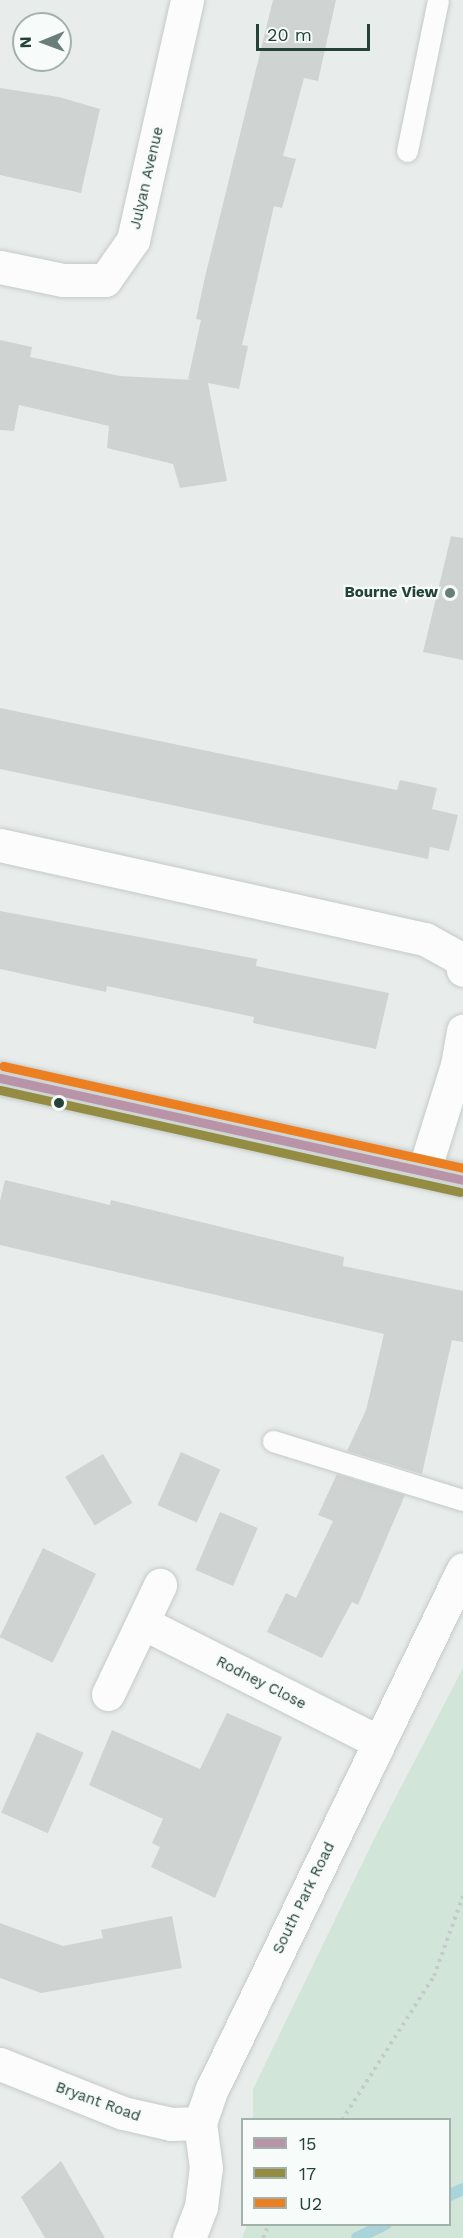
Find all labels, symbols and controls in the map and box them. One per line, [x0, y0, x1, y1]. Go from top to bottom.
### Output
north arrow [12, 12, 72, 72]
scale bar [259, 12, 373, 50]
text: 20 m [267, 24, 312, 45]
text: N [16, 36, 35, 48]
street label: Julyan Avenue [126, 125, 168, 231]
place label: Bourne View [344, 584, 438, 602]
marker: Bourne View [443, 586, 457, 600]
unlabelled marker [53, 1097, 65, 1109]
street label: Rodney Close [213, 1653, 309, 1713]
street label: South Park Road [269, 1839, 339, 1957]
street label: Bryant Road [53, 2078, 143, 2126]
legend [241, 2118, 451, 2226]
text: 15 [299, 2133, 317, 2154]
text: 17 [299, 2163, 316, 2184]
text: U2 [299, 2193, 322, 2214]

